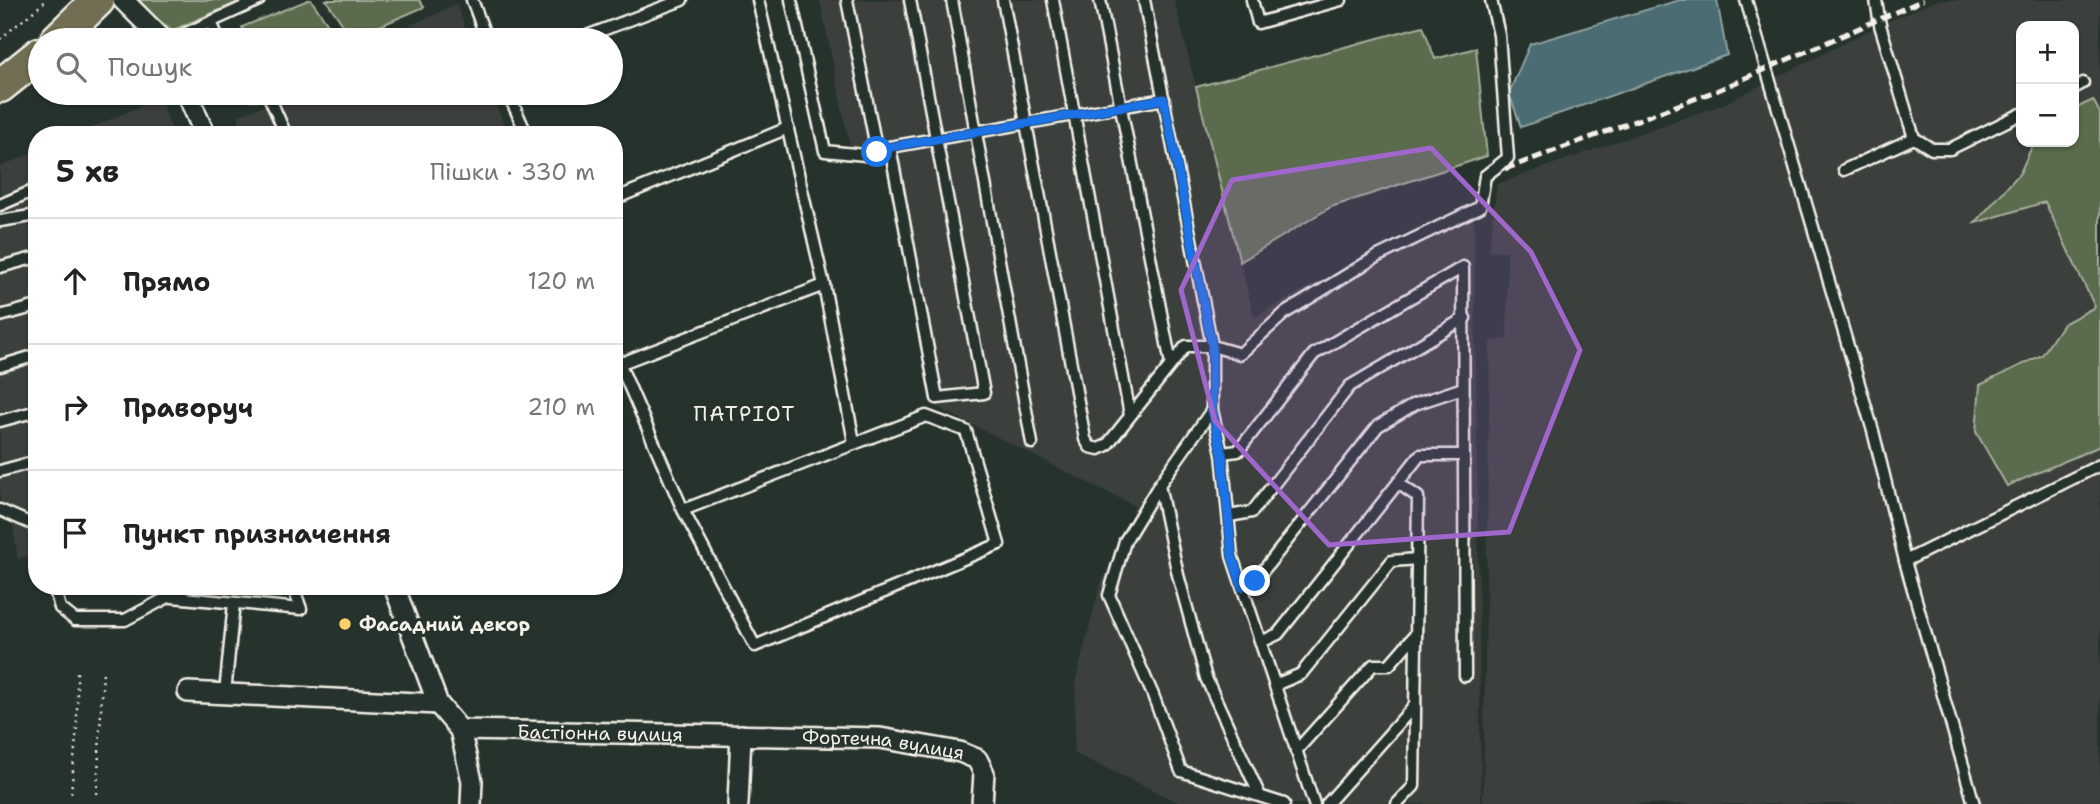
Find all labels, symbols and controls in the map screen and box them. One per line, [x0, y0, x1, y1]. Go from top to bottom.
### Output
map controls [2016, 21, 2079, 147]
button: + [2016, 21, 2079, 84]
search box [28, 28, 623, 105]
icon: search [52, 48, 90, 86]
text: Пошук [108, 49, 192, 84]
button: − [2016, 84, 2079, 147]
route start [861, 136, 892, 167]
text: 5 хв [56, 151, 119, 192]
text: Пішки · 330 m [430, 157, 595, 187]
icon: ahead [56, 262, 94, 300]
text: Прямо [123, 264, 211, 299]
text: 120 m [527, 266, 595, 296]
icon: right [56, 388, 94, 426]
text: Праворуч [123, 390, 253, 425]
text: 210 m [527, 392, 595, 422]
district label: ПАТРІОТ [694, 400, 796, 428]
icon: arrive [56, 514, 94, 552]
text: Пункт призначення [123, 516, 391, 551]
route end [1239, 565, 1270, 596]
place label: Фасадний декор [359, 612, 530, 637]
marker: Фасадний декор [337, 616, 353, 632]
street label: Бастіонна вулиця [517, 719, 683, 747]
street label: Фортечна вулиця [802, 724, 967, 765]

